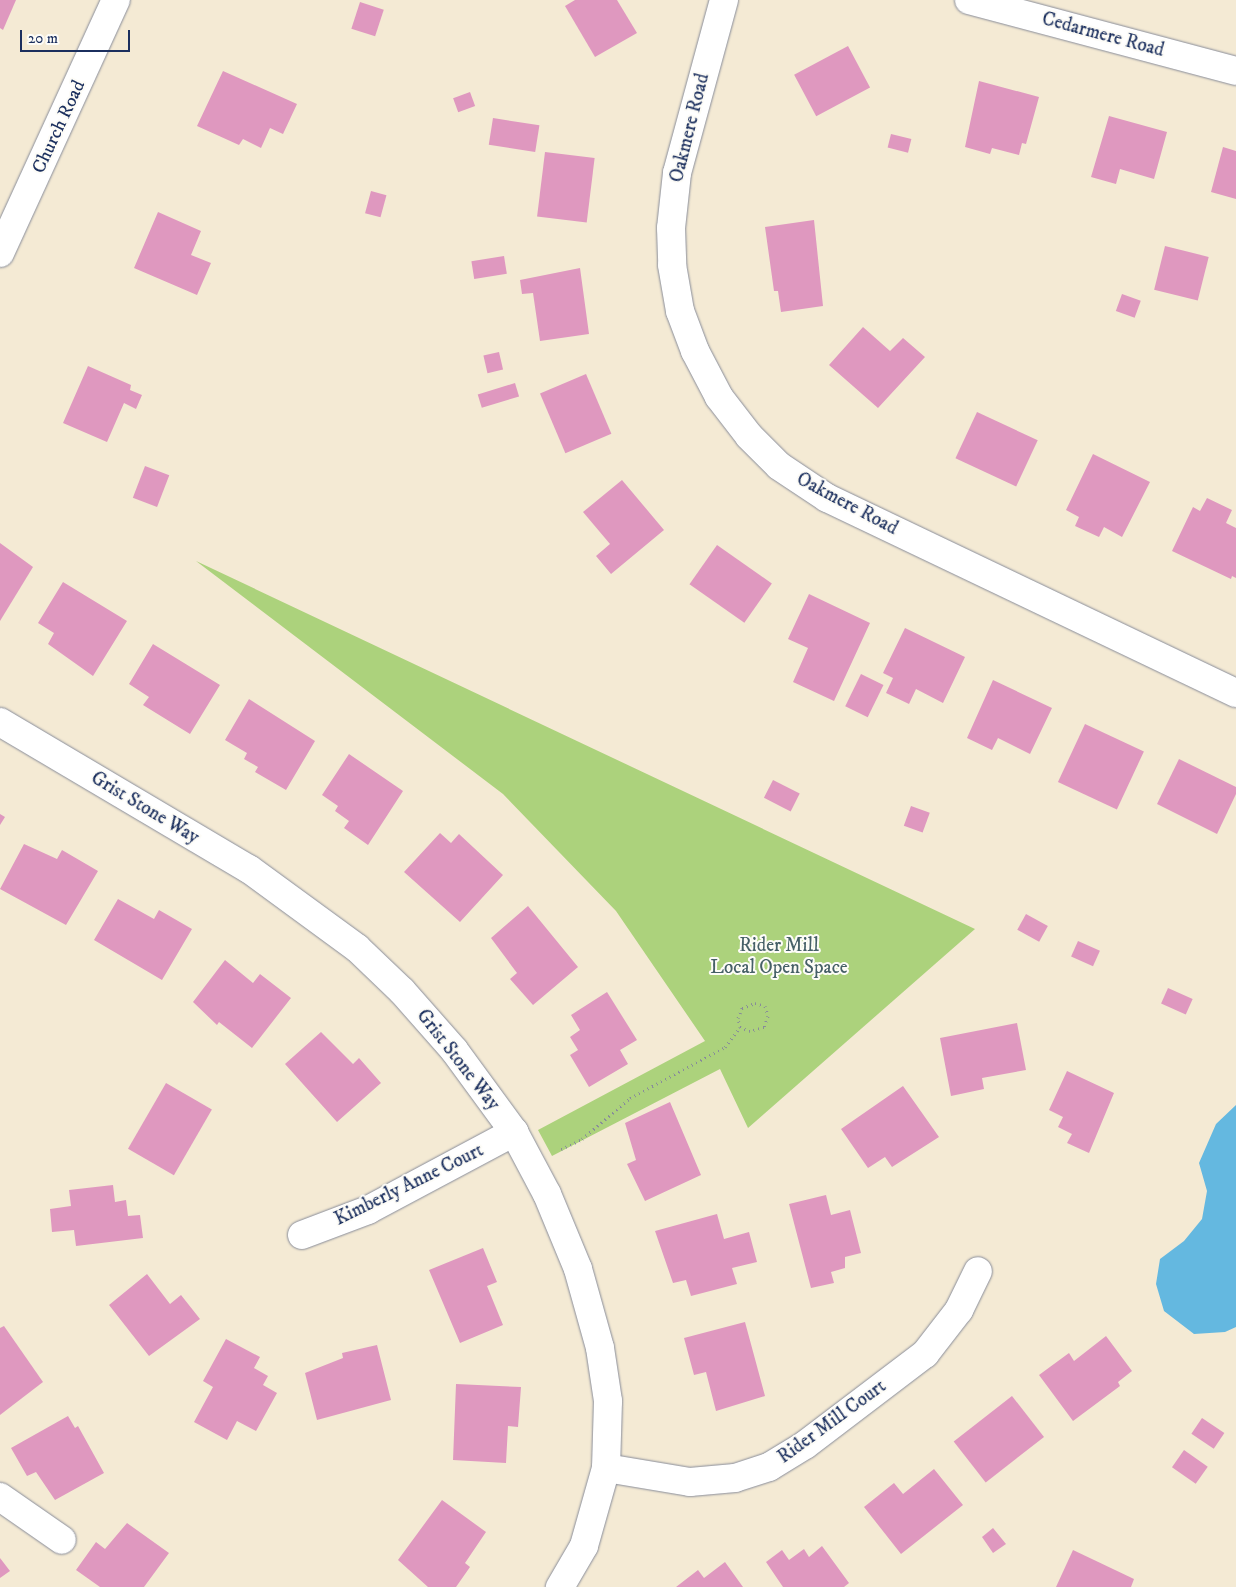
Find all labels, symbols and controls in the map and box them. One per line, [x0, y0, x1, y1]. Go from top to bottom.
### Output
street label: Cedarmere Road [1039, 8, 1167, 62]
scale bar [22, 20, 132, 52]
text: 20 m [28, 29, 58, 48]
street label: Oakmere Road [665, 71, 715, 185]
street label: Church Road [27, 77, 91, 177]
street label: Oakmere Road [792, 468, 902, 540]
street label: Grist Stone Way [87, 767, 203, 849]
park label: Rider Mill Local Open Space [710, 935, 848, 979]
street label: Grist Stone Way [411, 1005, 505, 1115]
street label: Kimberly Anne Court [331, 1139, 487, 1231]
street label: Rider Mill Court [774, 1375, 890, 1469]

